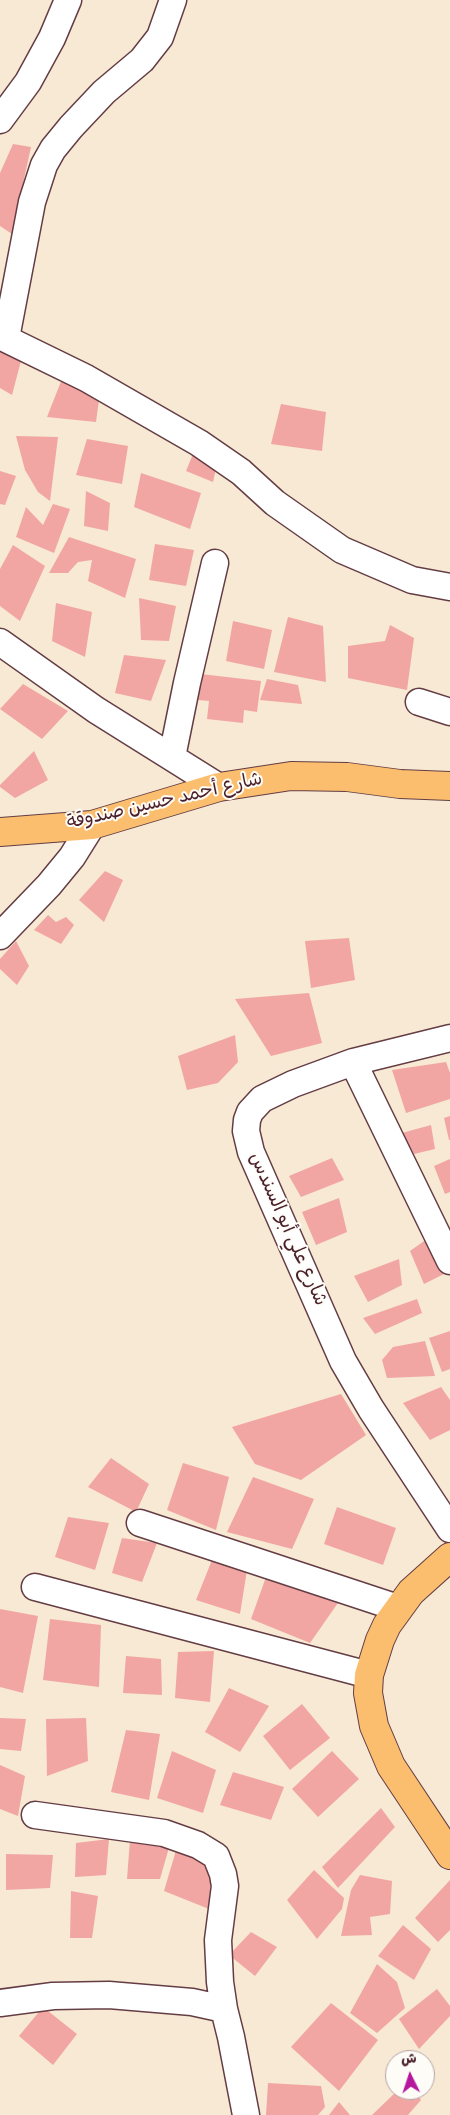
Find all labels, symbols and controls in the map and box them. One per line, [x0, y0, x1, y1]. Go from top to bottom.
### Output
street label: شارع أحمد حسين صندوقة [65, 769, 265, 837]
street label: شارع علي أبو السندس [242, 1150, 330, 1310]
north arrow [385, 2050, 435, 2100]
text: ش [401, 2052, 417, 2070]

